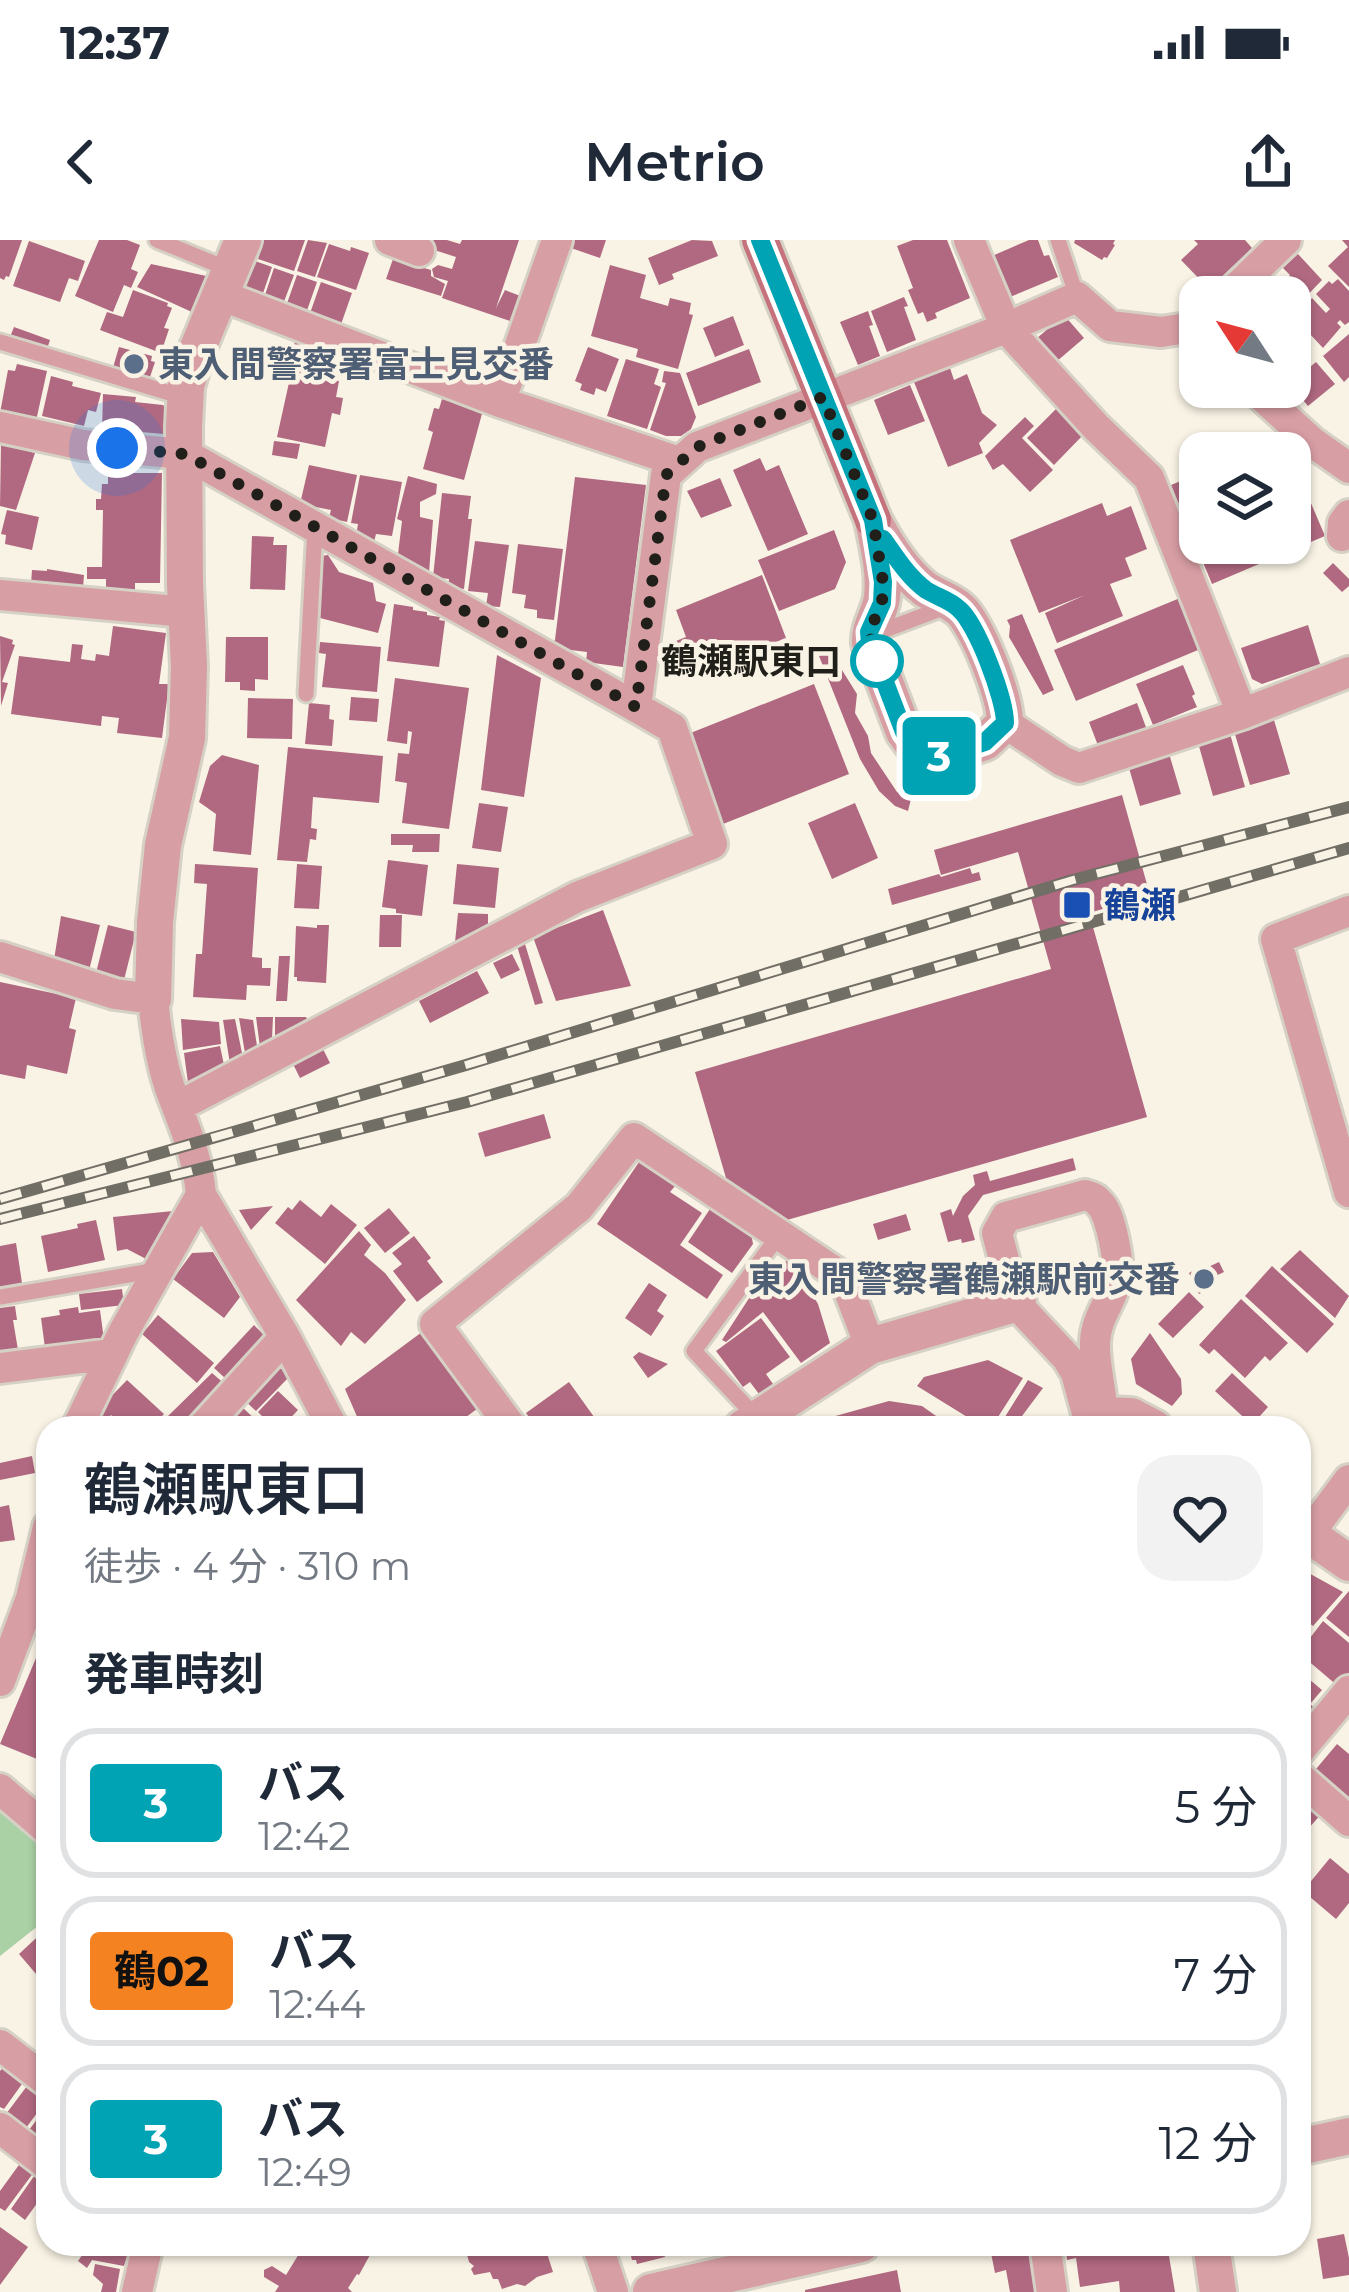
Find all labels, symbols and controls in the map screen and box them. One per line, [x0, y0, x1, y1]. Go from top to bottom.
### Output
text: 12:37 [60, 15, 170, 70]
icon: back [48, 129, 114, 195]
text: Metrio [584, 129, 765, 195]
icon: share [1235, 129, 1301, 195]
north arrow [1179, 276, 1311, 408]
map controls [1179, 276, 1311, 564]
place label: 東入間警察署富士見交番 [158, 342, 554, 386]
marker: 東入間警察署富士見交番 [121, 351, 147, 377]
your location [87, 418, 147, 478]
button: layers [1179, 432, 1311, 564]
marker: 鶴瀬駅東口 [852, 636, 902, 686]
place label: 鶴瀬駅東口 [661, 639, 841, 683]
line badge: 3 [900, 717, 978, 795]
text: 3 [927, 730, 951, 782]
place label: 鶴瀬 [1104, 883, 1176, 927]
marker: 鶴瀬 [1061, 889, 1093, 921]
place label: 東入間警察署鶴瀬駅前交番 [748, 1257, 1180, 1301]
marker: 東入間警察署鶴瀬駅前交番 [1191, 1266, 1217, 1292]
text: 鶴瀬駅東口 [84, 1455, 369, 1524]
button: heart [1137, 1455, 1263, 1581]
text: 徒歩 · 4 分 · 310 m [84, 1542, 411, 1590]
text: 発車時刻 [84, 1646, 264, 1701]
text: バス [258, 1755, 348, 1810]
text: 3 [144, 1777, 168, 1829]
text: 5 分 [1175, 1779, 1257, 1834]
text: 12:42 [258, 1812, 350, 1860]
text: バス [269, 1923, 359, 1978]
text: 鶴02 [114, 1945, 209, 1997]
text: 7 分 [1174, 1947, 1257, 2002]
text: 12:44 [269, 1980, 365, 2028]
text: バス [258, 2091, 348, 2146]
text: 3 [144, 2113, 168, 2165]
text: 12 分 [1158, 2115, 1257, 2170]
text: 12:49 [258, 2148, 352, 2196]

